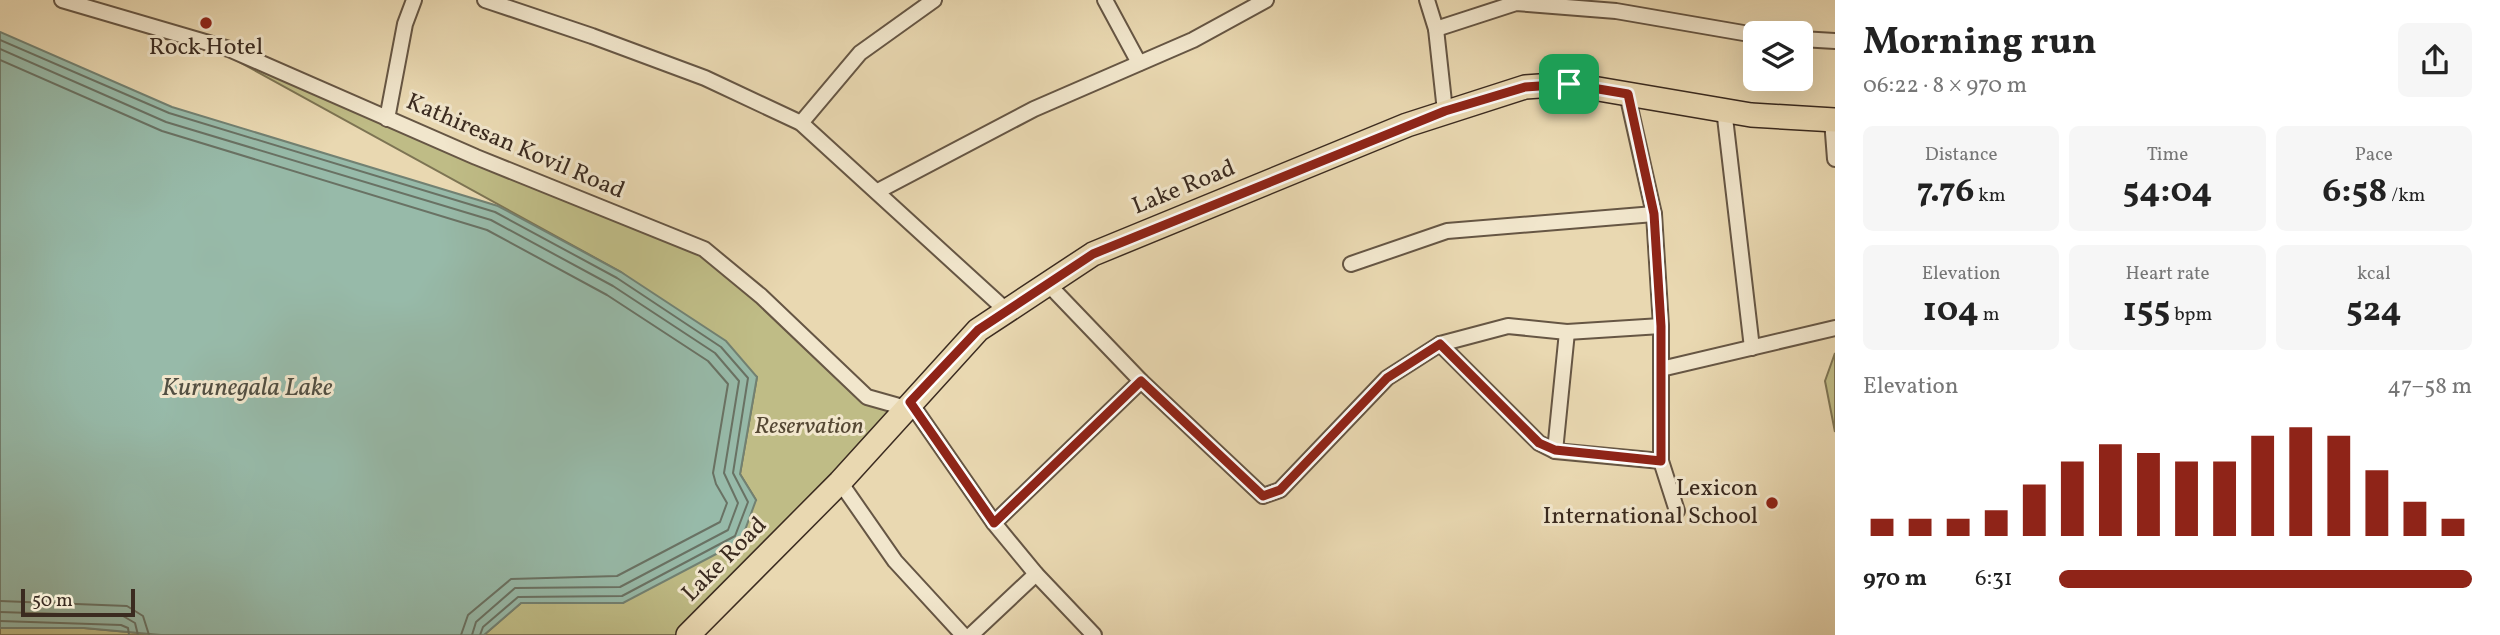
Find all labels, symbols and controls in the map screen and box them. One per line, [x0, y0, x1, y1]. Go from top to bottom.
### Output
marker: Rock Hotel [198, 15, 214, 31]
text: Morning run [1863, 17, 2097, 70]
map controls [1743, 21, 1813, 91]
button: layers [1743, 21, 1813, 91]
button: share [2398, 23, 2472, 97]
place label: Rock Hotel [149, 31, 263, 65]
pin [1539, 54, 1599, 114]
icon: arrive [1550, 65, 1588, 103]
text: 06:22 · 8 × 970 m [1863, 70, 2027, 102]
street label: Kathiresan Kovil Road [400, 86, 630, 208]
text: Distance [1925, 142, 1998, 168]
text: Time [2147, 142, 2188, 168]
text: Pace [2355, 142, 2393, 168]
street label: Lake Road [1127, 152, 1241, 224]
text: 7.76 [1917, 168, 1975, 216]
text: 54:04 [2122, 168, 2213, 216]
text: 6:58 [2322, 168, 2387, 216]
text: km [1975, 183, 2006, 209]
text: /km [2387, 183, 2425, 209]
text: Elevation [1922, 261, 2001, 287]
text: Heart rate [2126, 261, 2209, 287]
text: kcal [2357, 261, 2391, 287]
text: 104 [1923, 287, 1979, 335]
text: 155 [2123, 287, 2170, 335]
text: 524 [2346, 287, 2402, 335]
text: m [1979, 302, 2000, 328]
text: bpm [2170, 302, 2212, 328]
water label: Kurunegala Lake [161, 370, 333, 406]
text: Elevation [1863, 371, 1959, 403]
text: 47–58 m [2387, 371, 2472, 403]
park label: Reservation [754, 410, 864, 444]
place label: Lexicon International School [1543, 472, 1758, 534]
marker: Lexicon International School [1764, 495, 1780, 511]
street label: Lake Road [675, 510, 775, 610]
text: 970 m [1863, 563, 1927, 595]
text: 6:31 [1975, 563, 2013, 595]
scale bar [21, 586, 135, 618]
text: 50 m [32, 588, 73, 614]

